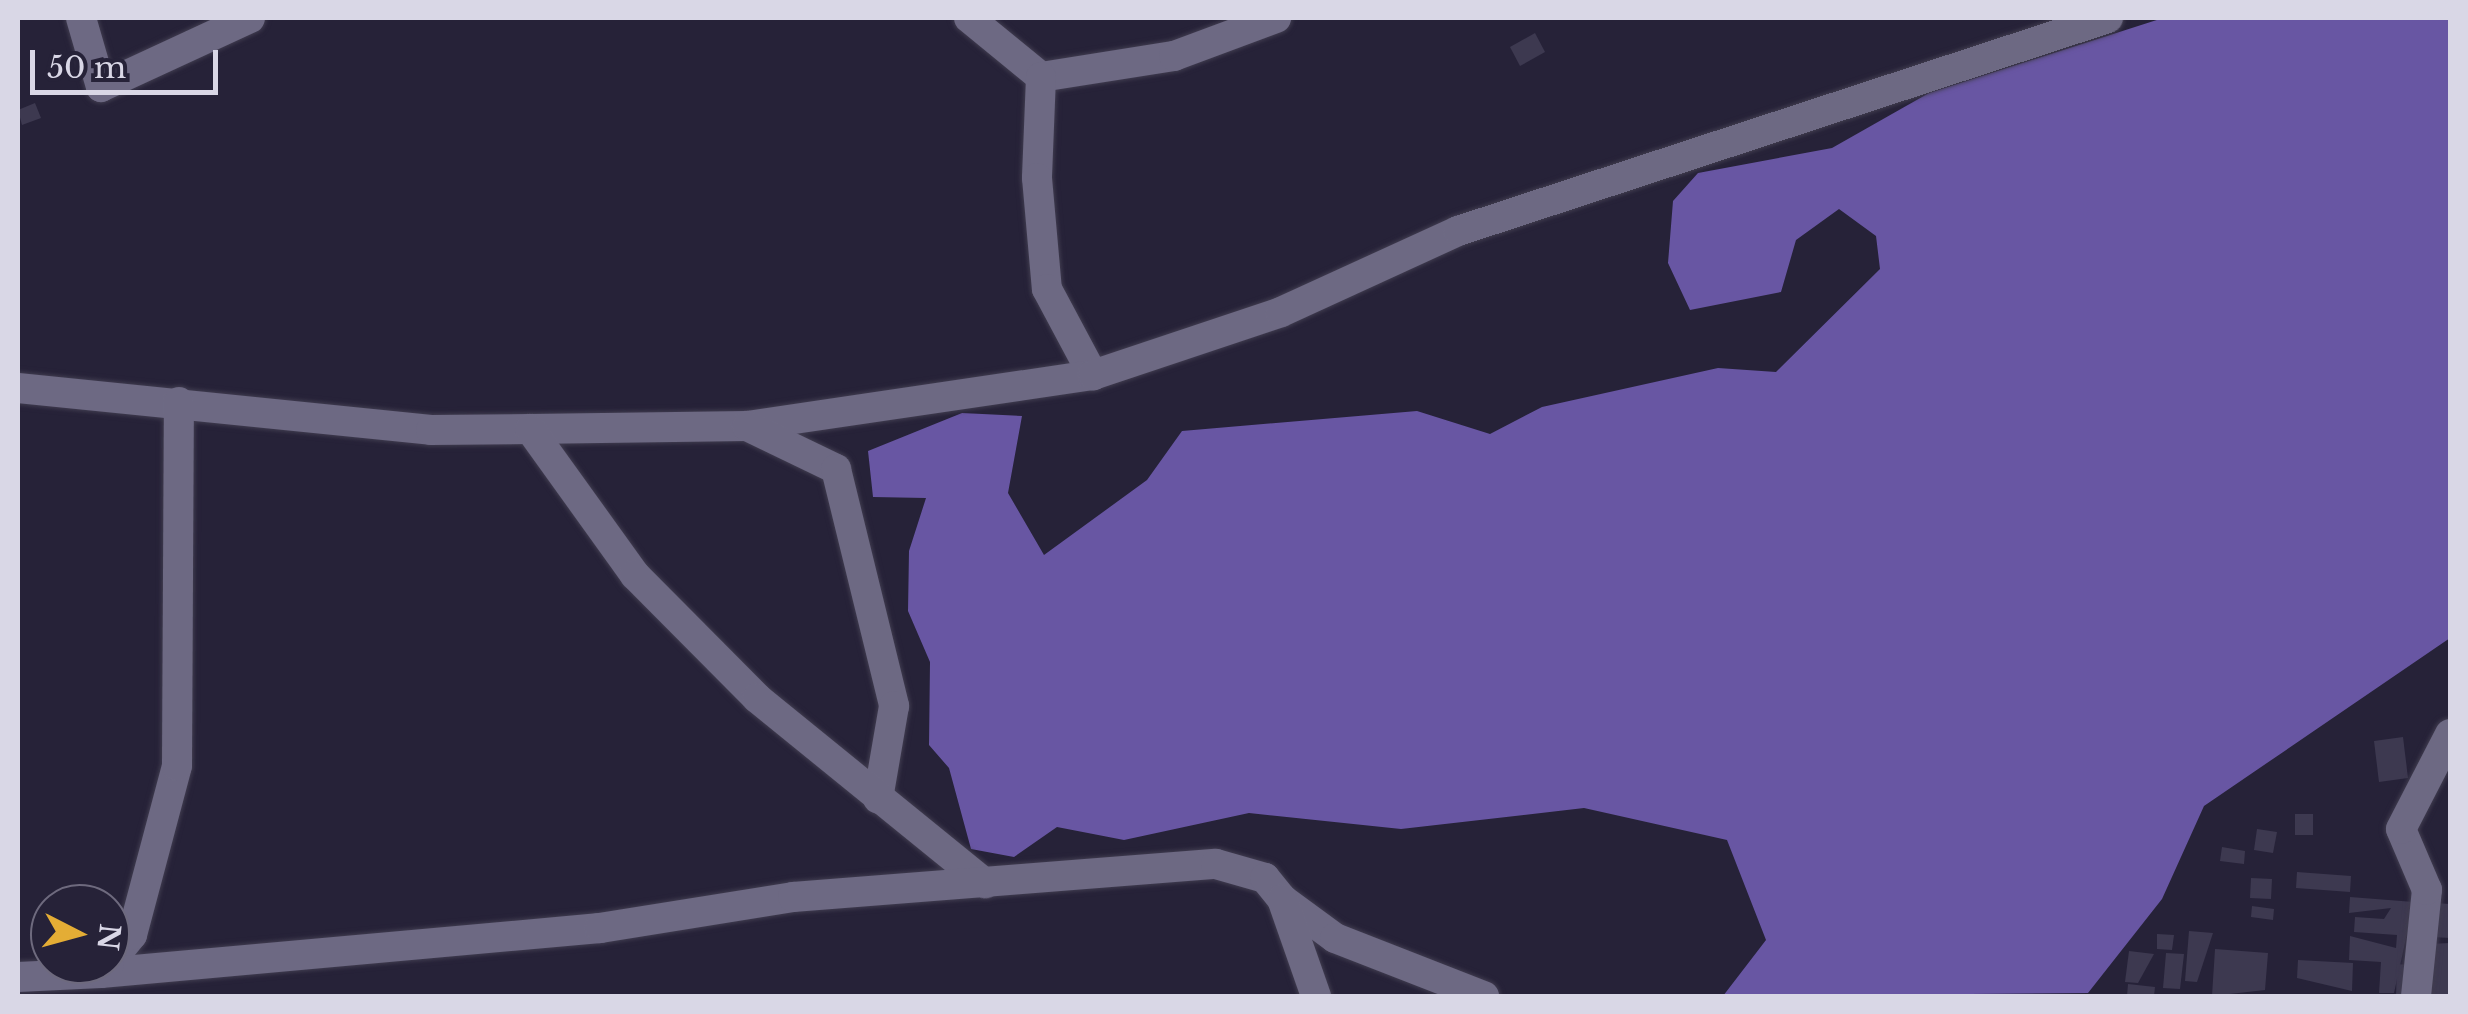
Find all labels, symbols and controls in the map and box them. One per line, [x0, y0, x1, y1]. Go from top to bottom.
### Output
scale bar [35, 30, 222, 92]
text: 50 m [47, 49, 126, 86]
north arrow [30, 884, 130, 984]
text: N [90, 922, 127, 952]

